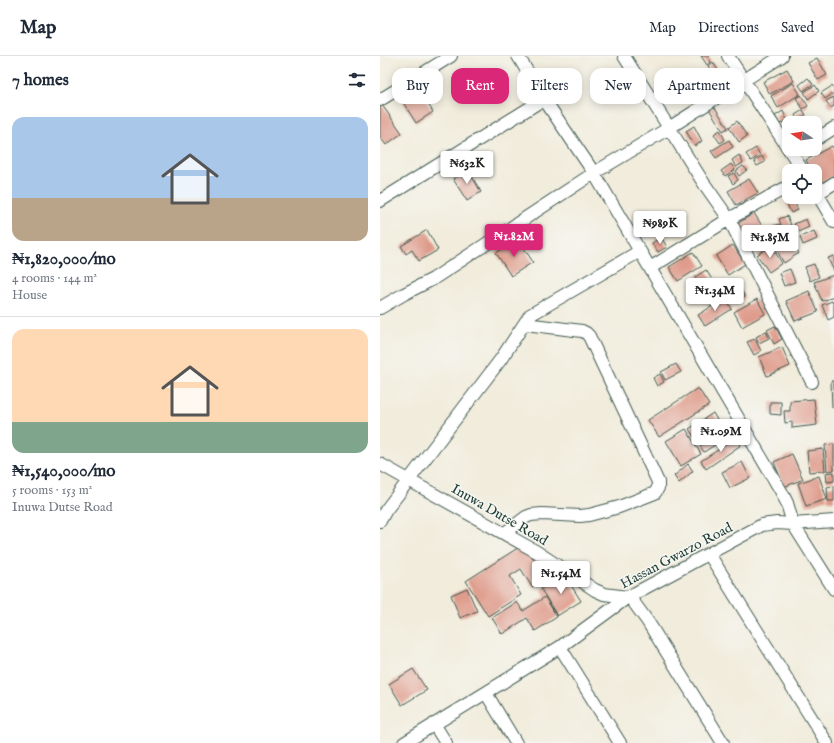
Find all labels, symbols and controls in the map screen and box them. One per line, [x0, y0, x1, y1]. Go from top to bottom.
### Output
text: Map [20, 16, 56, 40]
text: Map [649, 19, 676, 37]
text: Directions [698, 19, 759, 37]
text: Saved [781, 19, 814, 37]
chip: Buy [392, 68, 443, 104]
chip: Rent [451, 68, 509, 104]
chip: Filters [517, 68, 582, 104]
chip: New [590, 68, 646, 104]
chip: Apartment [654, 68, 744, 104]
icon: filters [346, 69, 368, 91]
text: 7 homes [12, 70, 69, 91]
north arrow [782, 116, 822, 156]
map controls [782, 116, 822, 204]
icon: home [154, 143, 226, 215]
pin: ₦632K [439, 151, 495, 185]
text: ₦632K [449, 155, 485, 172]
button: locate [782, 164, 822, 204]
pin: ₦989K [632, 211, 688, 245]
text: ₦989K [642, 215, 678, 232]
pin: ₦1.82M [481, 224, 547, 258]
pin: ₦1.85M [737, 225, 803, 259]
text: ₦1.82M [494, 228, 534, 245]
text: ₦1.85M [750, 229, 790, 246]
text: ₦1,820,000/mo [12, 249, 116, 270]
text: 4 rooms · 144 m² [12, 270, 97, 287]
pin: ₦1.34M [682, 278, 748, 312]
text: ₦1.34M [695, 282, 735, 299]
text: House [12, 287, 47, 304]
icon: home [154, 355, 226, 427]
pin: ₦1.09M [688, 419, 754, 453]
text: ₦1.09M [700, 423, 742, 440]
text: ₦1,540,000/mo [12, 461, 116, 482]
street label: Inuwa Dutse Road [448, 480, 551, 550]
text: 5 rooms · 153 m² [12, 482, 92, 499]
text: Inuwa Dutse Road [12, 499, 113, 516]
street label: Hassan Gwarzo Road [617, 518, 736, 593]
pin: ₦1.54M [528, 561, 594, 595]
text: ₦1.54M [541, 565, 581, 582]

